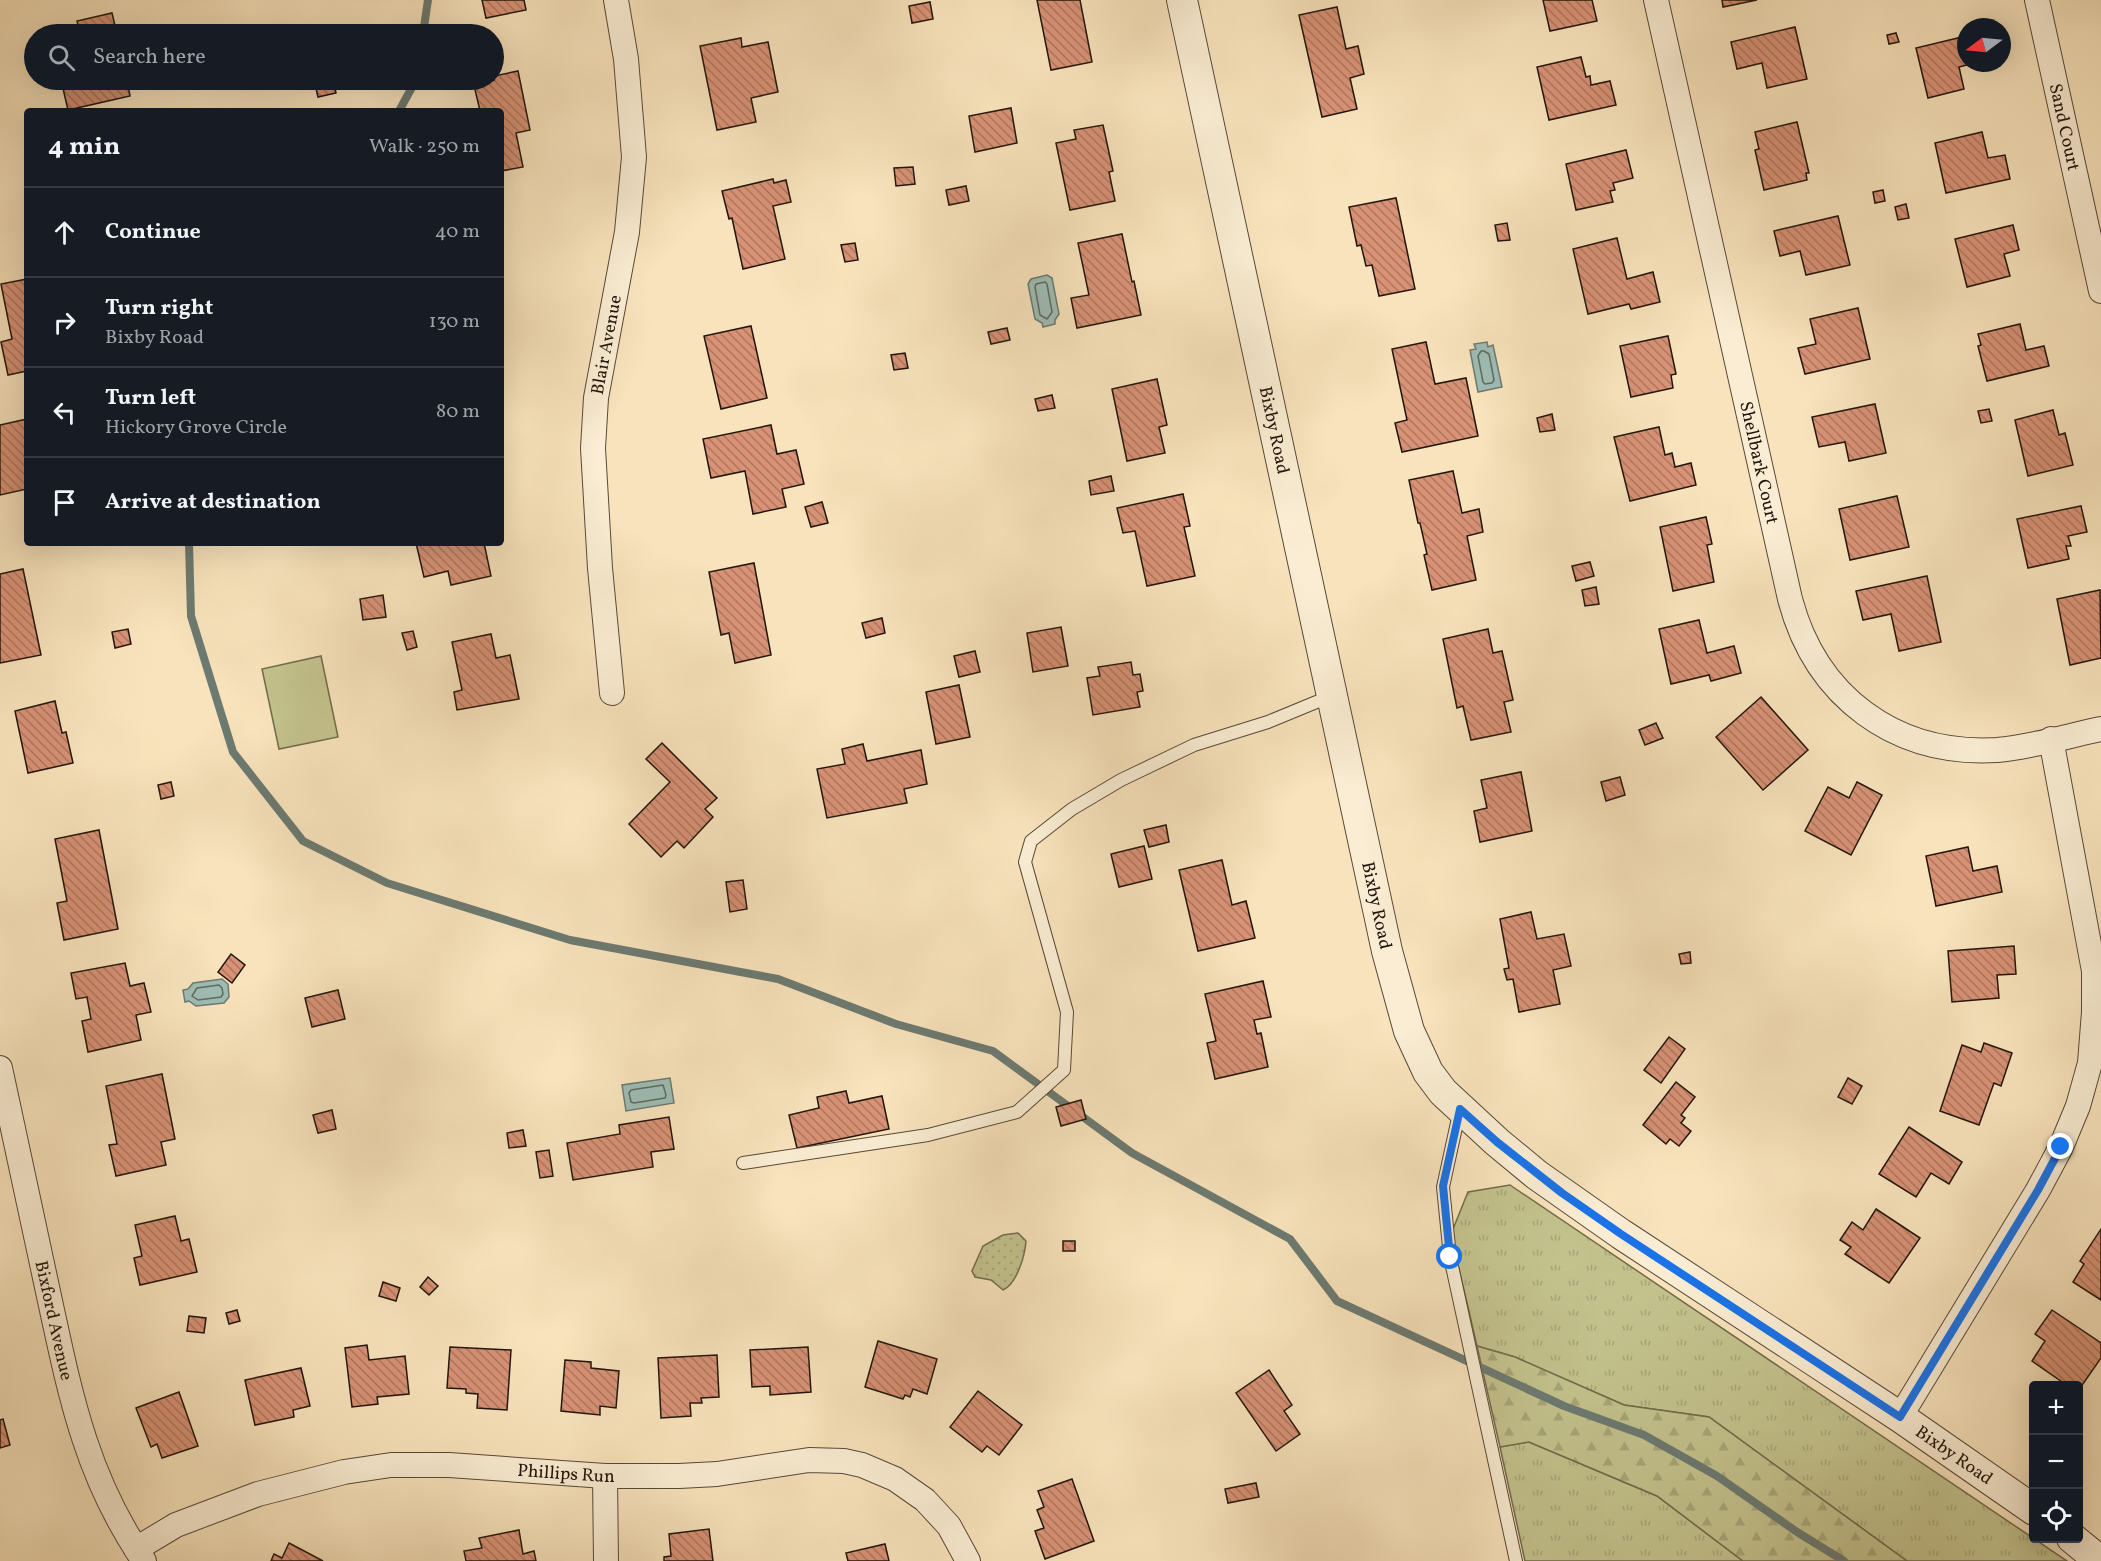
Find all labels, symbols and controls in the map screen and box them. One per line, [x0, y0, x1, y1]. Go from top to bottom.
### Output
north arrow [1957, 18, 2011, 72]
search box [24, 24, 504, 90]
icon: search [45, 41, 78, 74]
text: Search here [93, 42, 206, 73]
street label: Sand Court [2042, 81, 2085, 173]
text: 4 min [48, 129, 120, 165]
text: Walk · 250 m [369, 133, 480, 161]
icon: ahead [48, 216, 81, 249]
text: Continue [105, 217, 201, 248]
text: 40 m [435, 218, 480, 246]
text: Turn right [105, 293, 213, 324]
street label: Blair Avenue [586, 293, 629, 397]
icon: right [48, 306, 81, 339]
text: 130 m [429, 308, 480, 336]
text: Bixby Road [105, 324, 204, 352]
text: Turn left [105, 383, 196, 414]
street label: Bixby Road [1252, 384, 1295, 477]
icon: left [48, 396, 81, 429]
text: 80 m [436, 398, 480, 426]
street label: Shellbark Court [1732, 399, 1784, 527]
text: Hickory Grove Circle [105, 414, 287, 442]
icon: arrive [48, 486, 81, 519]
text: Arrive at destination [105, 487, 321, 518]
street label: Bixby Road [1354, 859, 1397, 952]
route end [2047, 1133, 2073, 1159]
route start [1436, 1243, 1462, 1269]
street label: Bixford Avenue [28, 1258, 78, 1383]
map controls [2029, 1381, 2083, 1543]
button: + [2029, 1381, 2083, 1435]
street label: Bixby Road [1910, 1420, 1997, 1492]
button: − [2029, 1435, 2083, 1489]
street label: Phillips Run [516, 1459, 615, 1490]
button: locate [2029, 1489, 2083, 1543]

